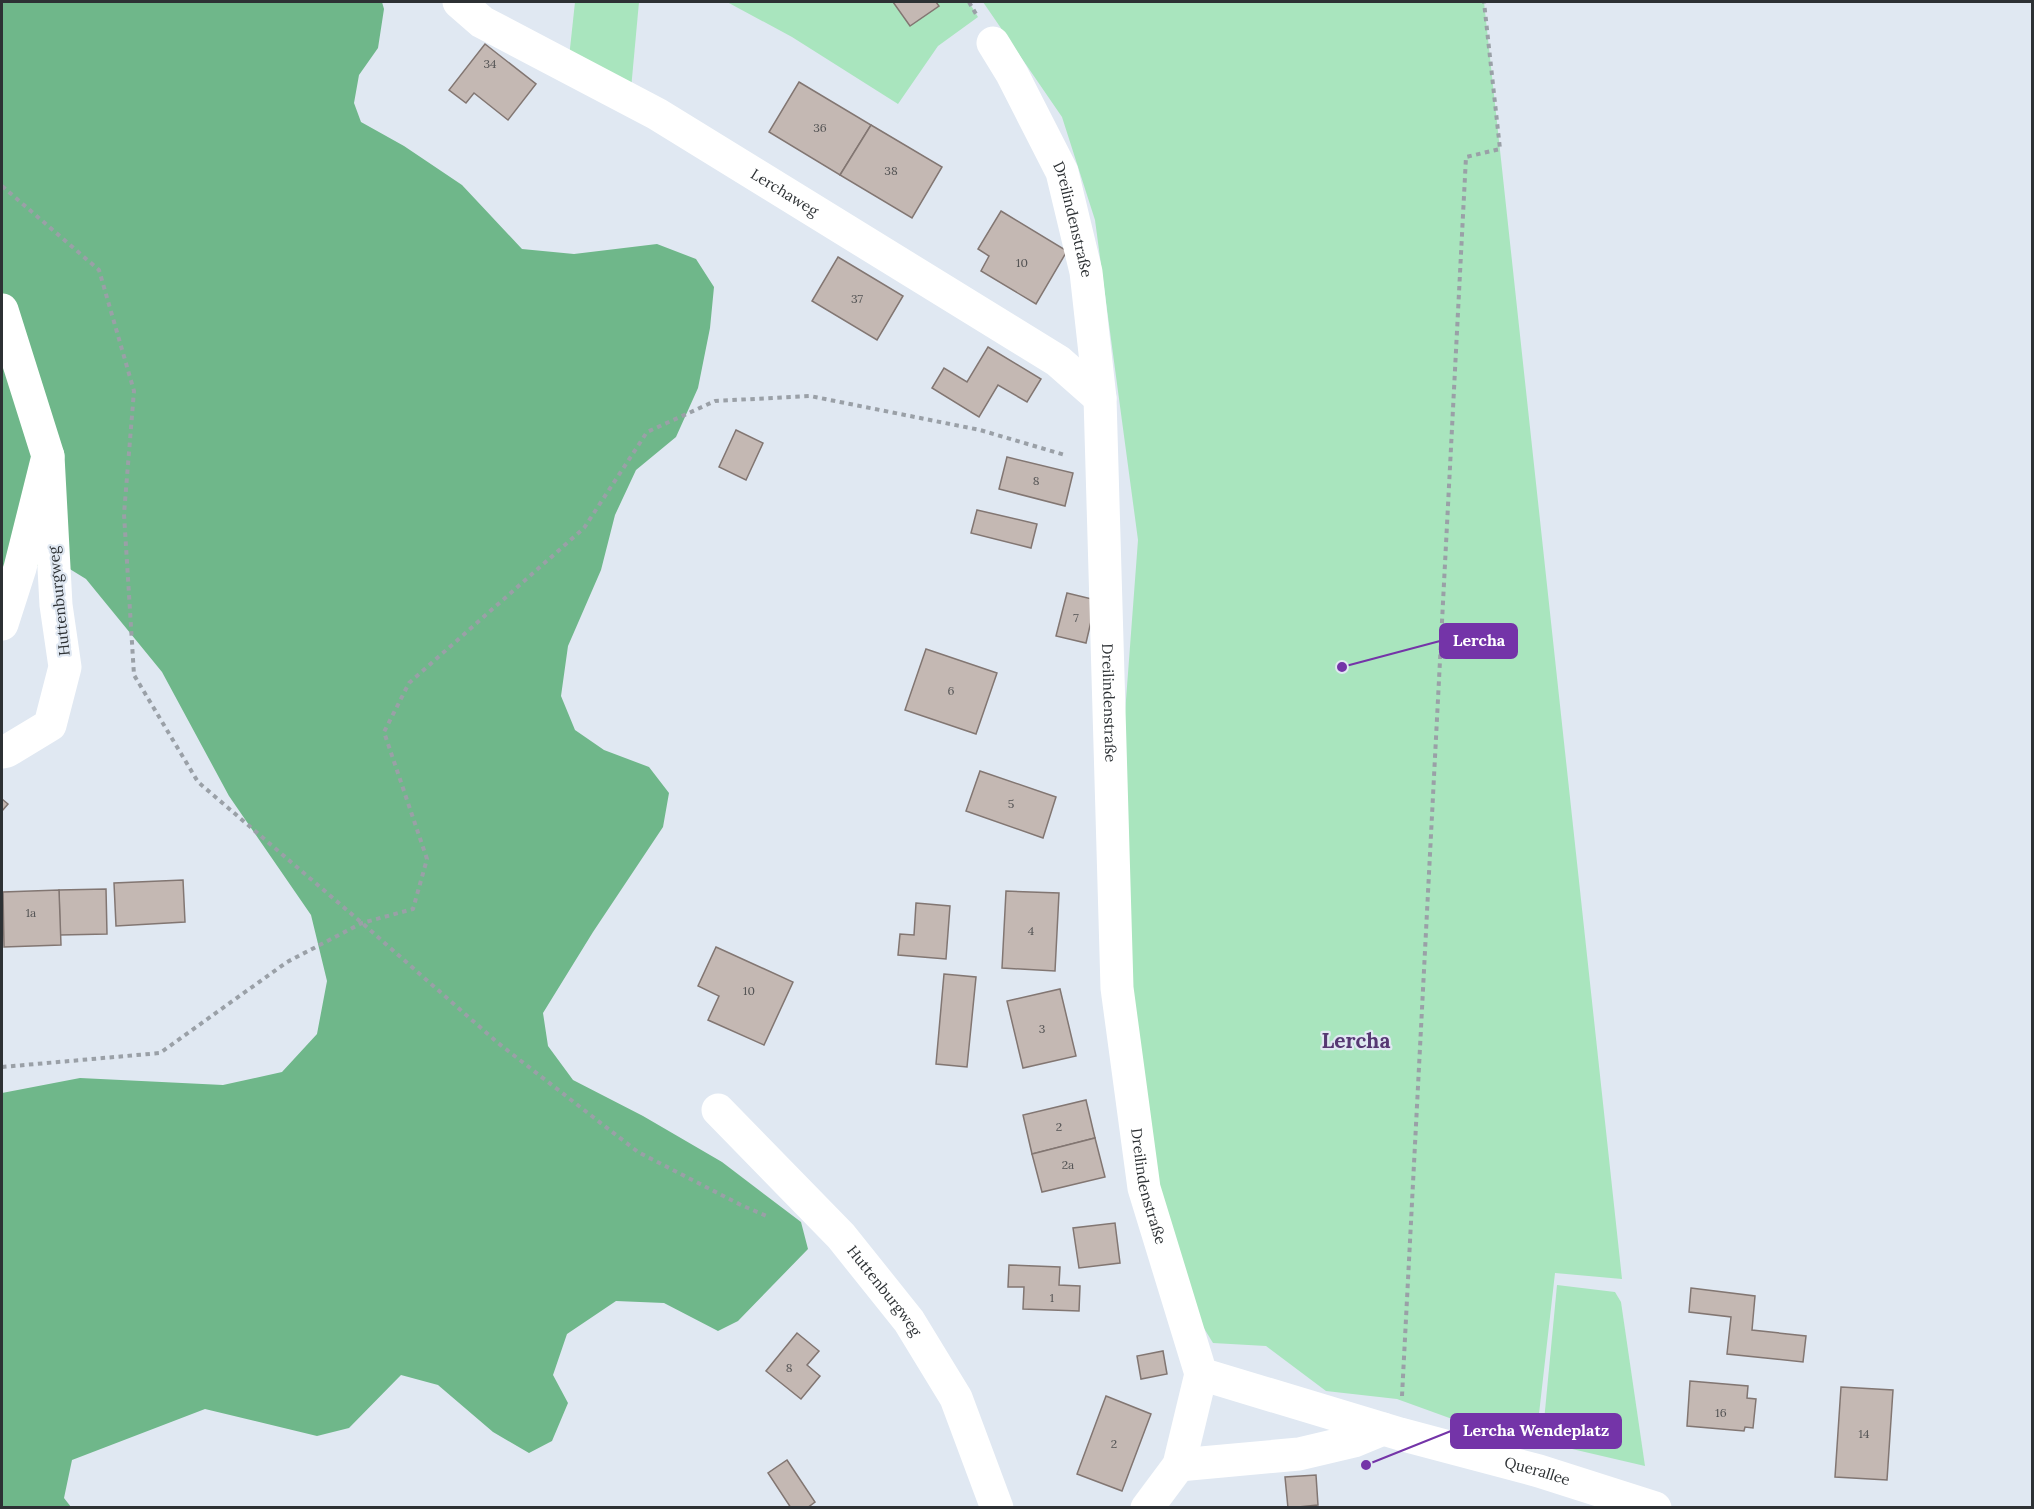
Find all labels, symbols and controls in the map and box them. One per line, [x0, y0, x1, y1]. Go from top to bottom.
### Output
house number: 34 [483, 56, 497, 71]
house number: 36 [813, 120, 827, 135]
street label: Dreilindenstraße [1049, 158, 1097, 278]
house number: 38 [884, 163, 898, 178]
street label: Lerchaweg [747, 164, 823, 221]
house number: 10 [1016, 255, 1028, 270]
house number: 37 [851, 291, 863, 306]
house number: 8 [1033, 473, 1040, 488]
street label: Huttenburgweg [43, 545, 74, 657]
house number: 7 [1073, 610, 1079, 625]
callout: Lercha [1440, 624, 1517, 658]
text: Lercha [1453, 630, 1506, 650]
street label: Dreilindenstraße [1098, 643, 1120, 763]
house number: 6 [948, 683, 955, 698]
house number: 5 [1008, 796, 1014, 811]
house number: 1a [26, 905, 36, 920]
house number: 4 [1028, 923, 1035, 938]
house number: 10 [743, 983, 755, 998]
house number: 3 [1039, 1021, 1046, 1036]
district label: Lercha [1322, 1027, 1390, 1054]
house number: 2 [1056, 1119, 1062, 1134]
street label: Dreilindenstraße [1127, 1127, 1171, 1246]
house number: 2a [1062, 1157, 1074, 1172]
street label: Huttenburgweg [843, 1241, 926, 1340]
house number: 1 [1050, 1290, 1054, 1305]
house number: 8 [786, 1360, 793, 1375]
house number: 16 [1715, 1405, 1727, 1420]
callout: Lercha Wendeplatz [1451, 1414, 1621, 1448]
text: Lercha Wendeplatz [1463, 1420, 1609, 1440]
house number: 14 [1859, 1426, 1870, 1441]
house number: 2 [1111, 1436, 1117, 1451]
street label: Querallee [1502, 1452, 1573, 1489]

